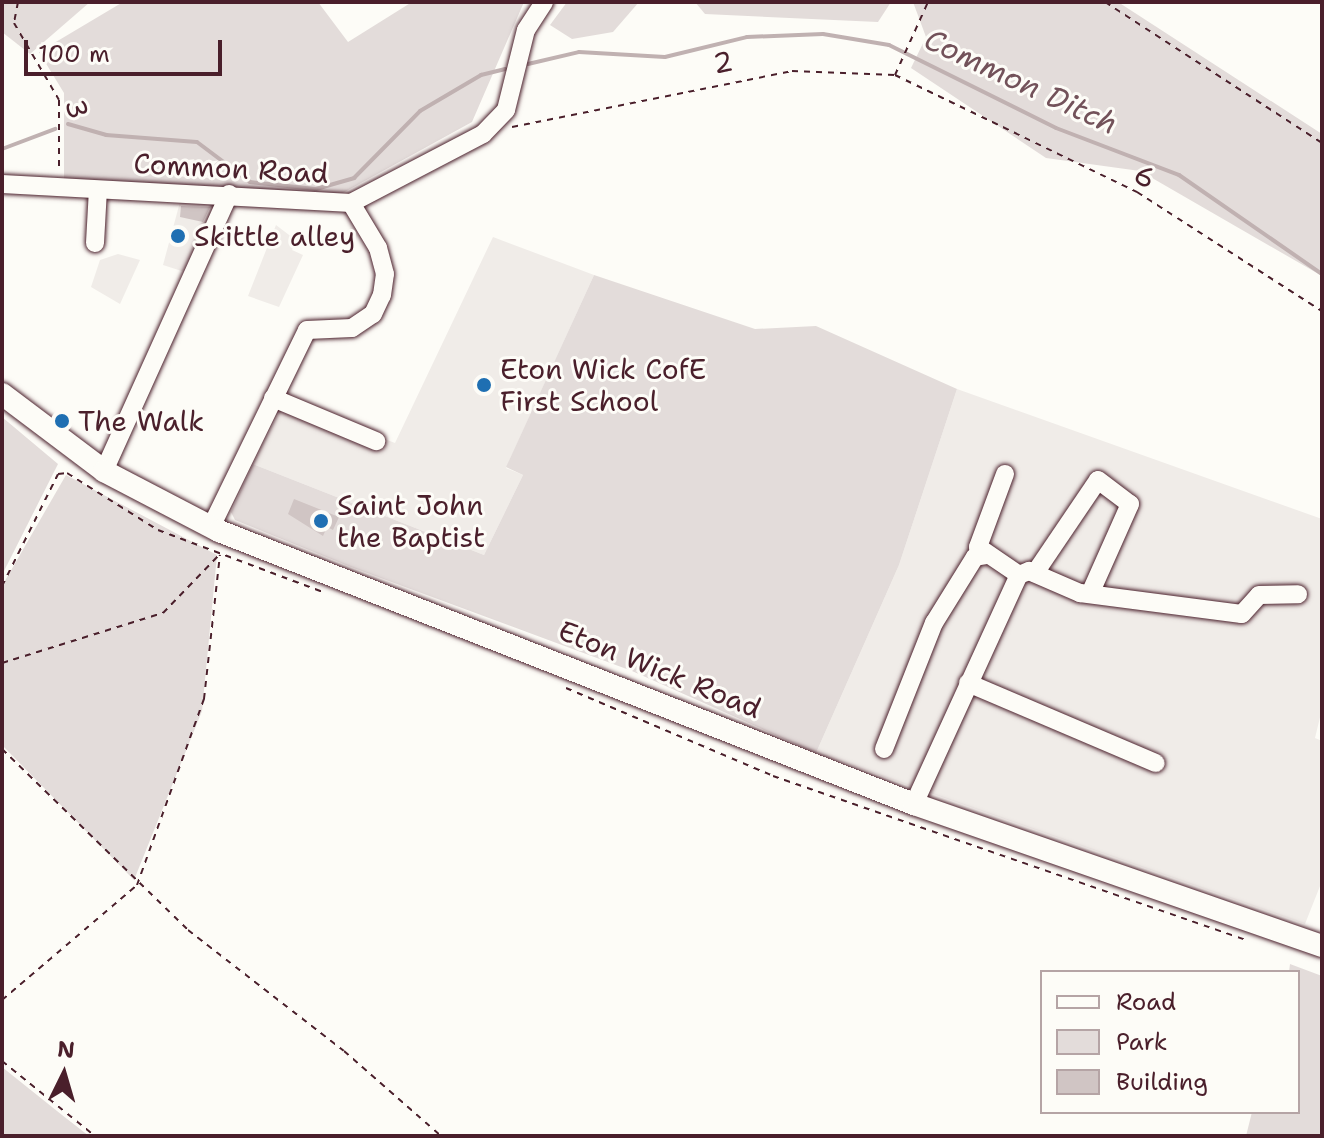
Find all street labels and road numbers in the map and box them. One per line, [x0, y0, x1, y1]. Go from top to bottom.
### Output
street label: 2 [711, 44, 735, 80]
street label: 3 [59, 96, 95, 122]
street label: Common Road [133, 146, 329, 190]
street label: 6 [1128, 157, 1162, 195]
street label: Eton Wick Road [554, 613, 766, 725]

